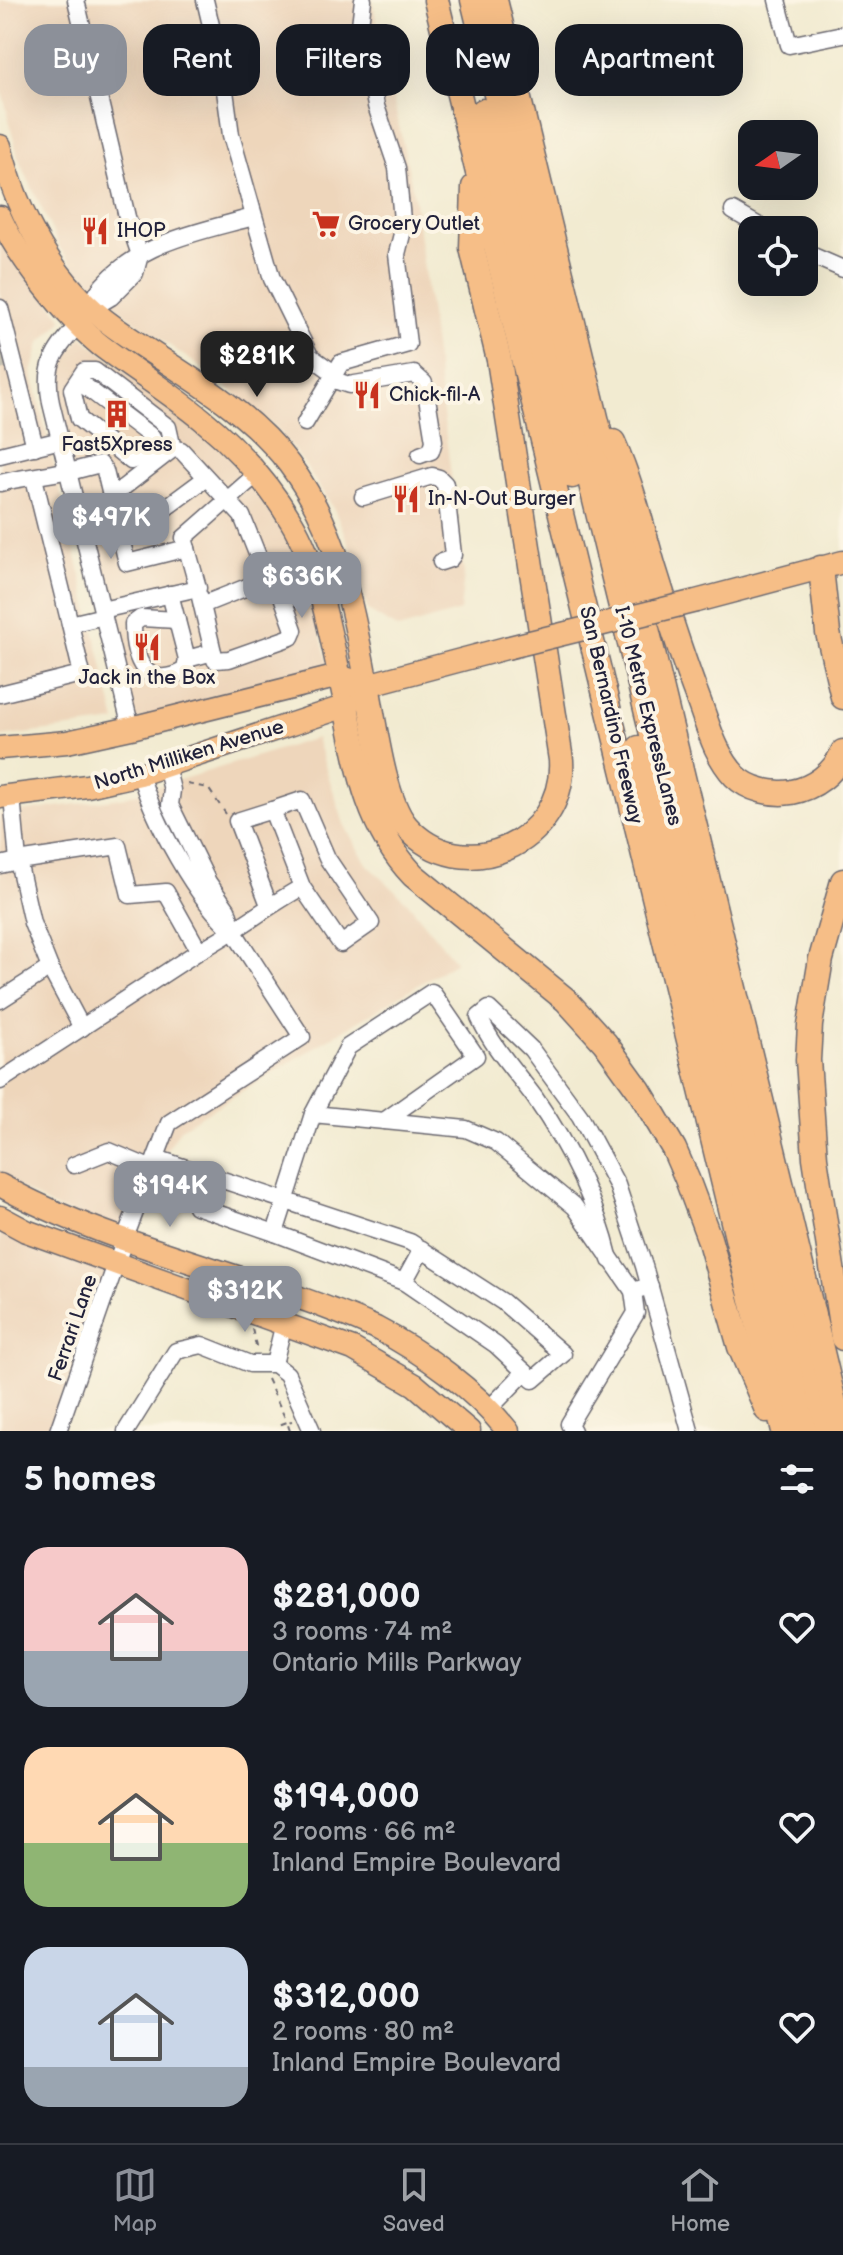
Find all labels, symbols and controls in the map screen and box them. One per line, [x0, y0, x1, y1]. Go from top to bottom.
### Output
chip: Buy [24, 24, 127, 96]
chip: Rent [143, 24, 260, 96]
chip: Filters [276, 24, 410, 96]
chip: New [426, 24, 539, 96]
chip: Apartment [555, 24, 743, 96]
north arrow [738, 120, 818, 200]
map controls [738, 120, 818, 296]
supermarket icon: Grocery Outlet [311, 209, 341, 239]
place label: Grocery Outlet [348, 212, 480, 236]
restaurant icon: IHOP [80, 216, 110, 246]
button: locate [738, 216, 818, 296]
place label: IHOP [117, 219, 166, 243]
pin: $281K [201, 331, 313, 399]
text: $281K [219, 341, 295, 372]
restaurant icon: Chick-fil-A [352, 380, 382, 410]
place label: Chick-fil-A [389, 383, 481, 407]
building icon: Fast5Xpress [102, 399, 132, 429]
place label: Fast5Xpress [61, 433, 173, 457]
restaurant icon: In-N-Out Burger [391, 484, 421, 514]
place label: In-N-Out Burger [428, 487, 576, 511]
pin: $497K [55, 493, 167, 561]
text: $497K [71, 503, 151, 534]
pin: $636K [246, 552, 358, 620]
text: $636K [261, 562, 343, 593]
street label: San Bernardino Freeway [574, 604, 648, 826]
street label: I-10 Metro ExpressLanes [609, 604, 687, 828]
restaurant icon: Jack in the Box [132, 632, 162, 662]
place label: Jack in the Box [79, 666, 216, 690]
street label: North Milliken Avenue [91, 715, 287, 795]
pin: $194K [114, 1161, 226, 1229]
text: $194K [132, 1171, 208, 1202]
pin: $312K [189, 1266, 301, 1334]
street label: Ferrari Lane [44, 1271, 102, 1384]
text: $312K [207, 1276, 283, 1307]
icon: filters [775, 1457, 819, 1501]
text: 5 homes [24, 1459, 156, 1500]
text: $281,000 [272, 1576, 421, 1617]
icon: home [88, 1579, 184, 1675]
icon: heart [775, 1605, 819, 1649]
text: 3 rooms · 74 m² [272, 1617, 452, 1648]
text: Ontario Mills Parkway [272, 1648, 522, 1679]
text: $194,000 [272, 1776, 420, 1817]
icon: home [88, 1779, 184, 1875]
icon: heart [775, 1805, 819, 1849]
text: 2 rooms · 66 m² [272, 1817, 456, 1848]
text: Inland Empire Boulevard [272, 1848, 561, 1879]
text: $312,000 [272, 1976, 420, 2017]
icon: home [88, 1979, 184, 2075]
icon: heart [775, 2005, 819, 2049]
text: 2 rooms · 80 m² [272, 2017, 454, 2048]
text: Inland Empire Boulevard [272, 2048, 561, 2079]
tab: Map [113, 2163, 157, 2238]
tab: Saved [383, 2163, 445, 2238]
tab: Home [670, 2163, 730, 2238]

